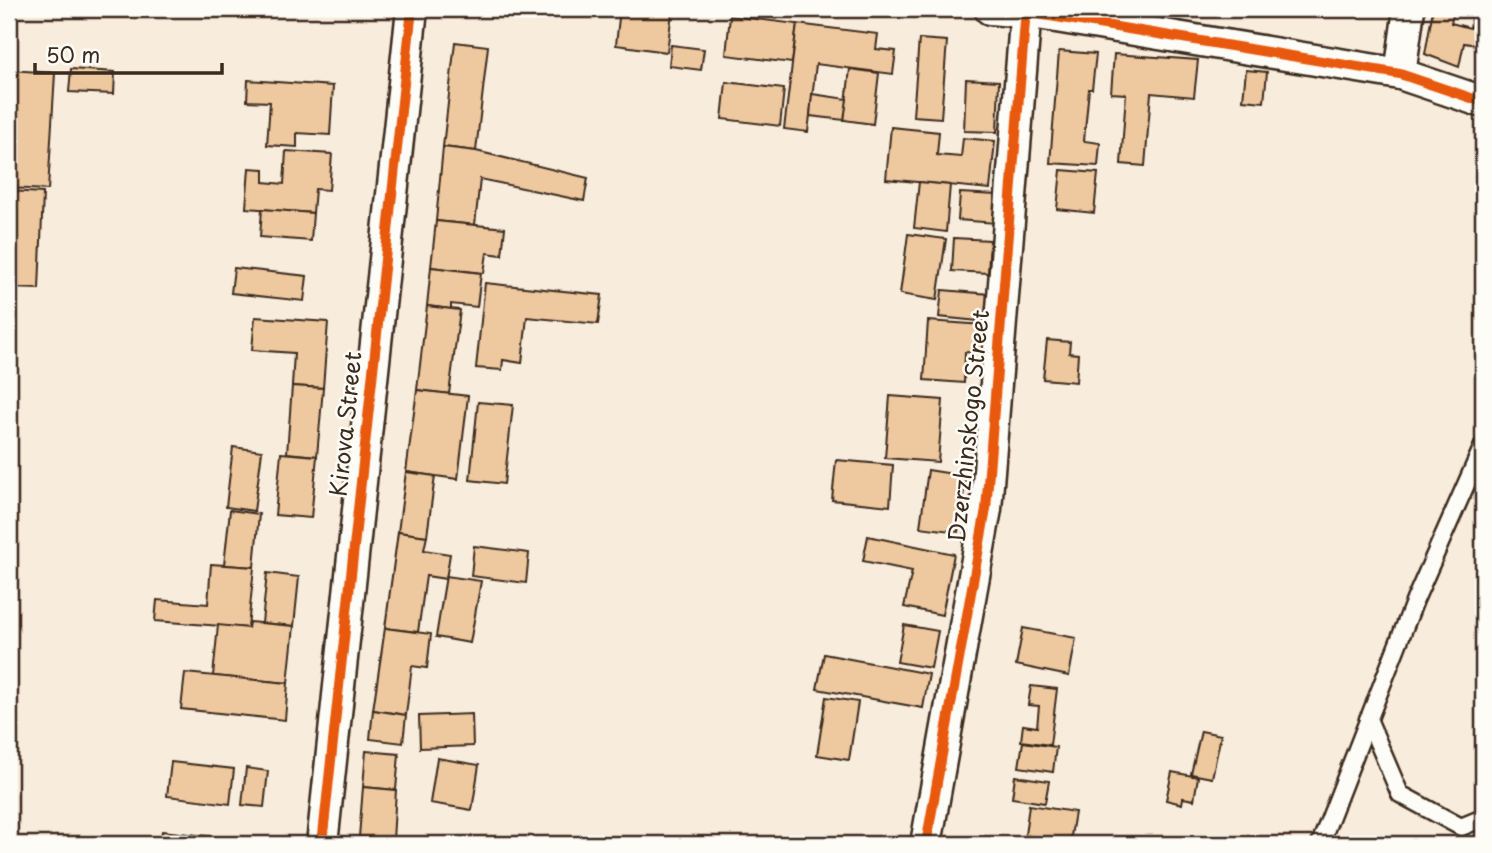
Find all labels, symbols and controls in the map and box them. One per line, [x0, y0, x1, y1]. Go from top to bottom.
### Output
scale bar [35, 32, 222, 76]
text: 50 m [46, 38, 100, 70]
street label: Dzerzhinskogo Street [938, 308, 997, 544]
street label: Kirova Street [319, 350, 370, 498]

